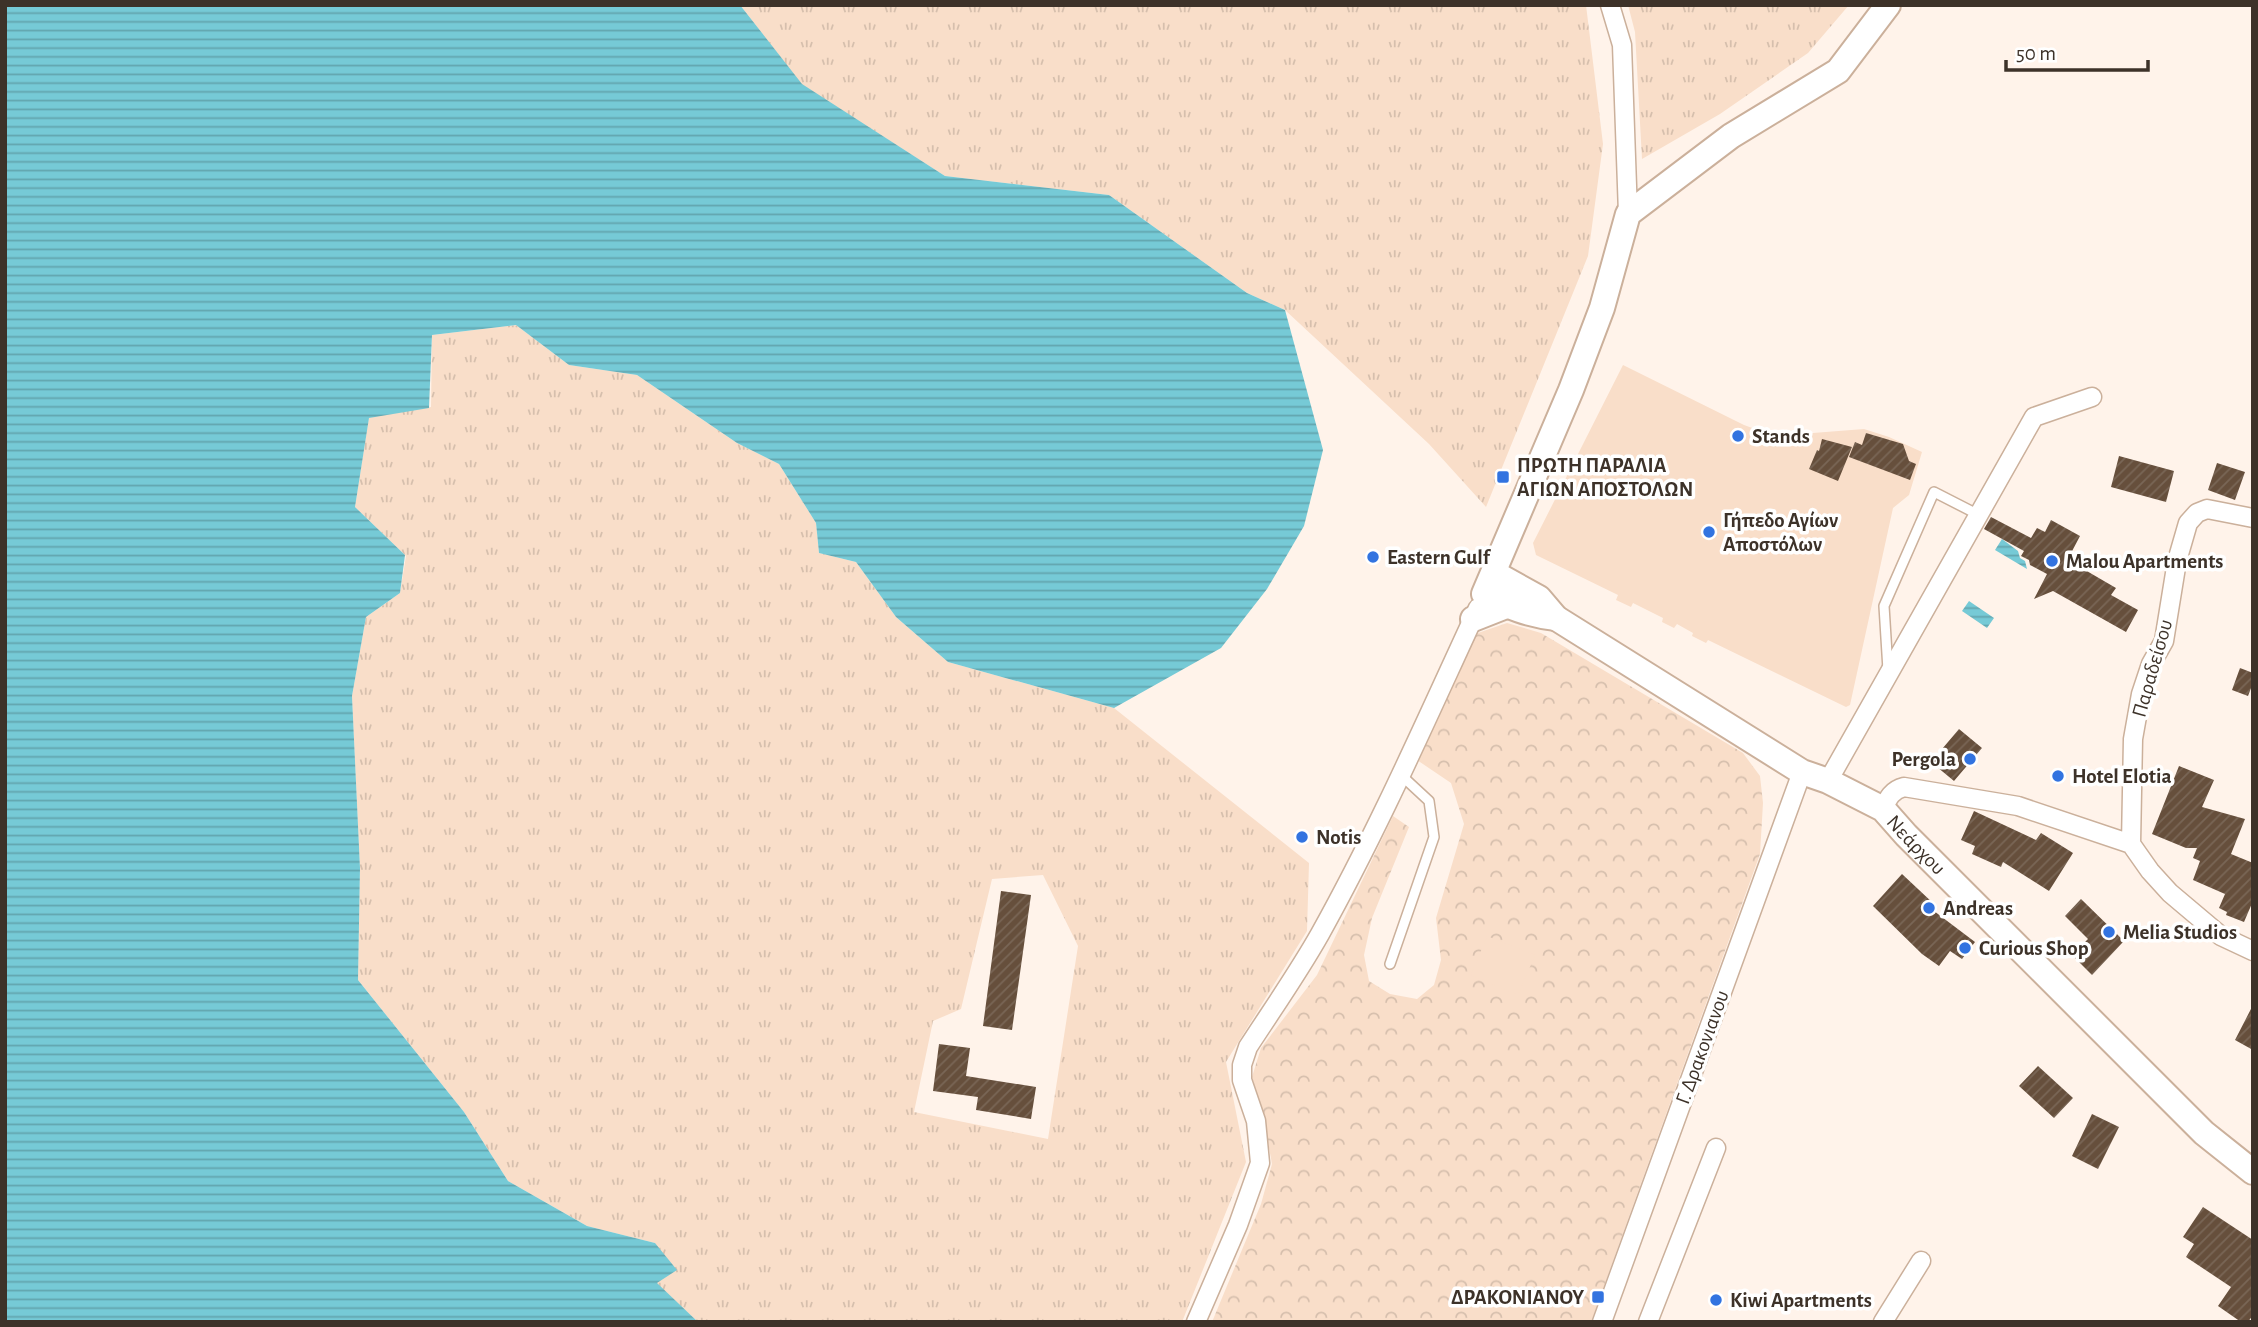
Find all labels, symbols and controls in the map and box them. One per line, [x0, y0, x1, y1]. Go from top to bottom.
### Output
scale bar [2006, 28, 2148, 72]
text: 50 m [2016, 43, 2056, 64]
place label: Stands [1752, 426, 1810, 447]
marker: Stands [1730, 428, 1746, 444]
place label: ΠΡΩΤΗ ΠΑΡΑΛΙΑ ΑΓΙΩΝ ΑΠΟΣΤΟΛΩΝ [1517, 455, 1693, 500]
marker: ΠΡΩΤΗ ΠΑΡΑΛΙΑ ΑΓΙΩΝ ΑΠΟΣΤΟΛΩΝ [1495, 469, 1511, 485]
place label: Γήπεδο Αγίων Αποστόλων [1723, 510, 1838, 555]
marker: Γήπεδο Αγίων Αποστόλων [1701, 524, 1717, 540]
place label: Eastern Gulf [1387, 547, 1492, 568]
marker: Eastern Gulf [1365, 549, 1381, 565]
place label: Malou Apartments [2066, 551, 2223, 572]
marker: Malou Apartments [2044, 553, 2060, 569]
street label: Παραδείσου [2128, 617, 2176, 719]
place label: Pergola [1891, 749, 1956, 770]
marker: Pergola [1962, 751, 1978, 767]
place label: Hotel Elotia [2072, 766, 2172, 787]
marker: Hotel Elotia [2050, 768, 2066, 784]
street label: Νεάρχου [1883, 811, 1949, 879]
place label: Notis [1316, 827, 1361, 848]
marker: Notis [1294, 829, 1310, 845]
place label: Andreas [1943, 898, 2013, 919]
marker: Andreas [1921, 900, 1937, 916]
place label: Melia Studios [2123, 922, 2237, 943]
marker: Melia Studios [2101, 924, 2117, 940]
place label: Curious Shop [1979, 938, 2089, 959]
marker: Curious Shop [1957, 940, 1973, 956]
street label: Γ. Δρακονιανου [1672, 987, 1733, 1107]
place label: ΔΡΑΚΟΝΙΑΝΟΥ [1451, 1287, 1584, 1308]
marker: ΔΡΑΚΟΝΙΑΝΟΥ [1590, 1289, 1606, 1305]
place label: Kiwi Apartments [1730, 1290, 1872, 1311]
marker: Kiwi Apartments [1708, 1292, 1724, 1308]

